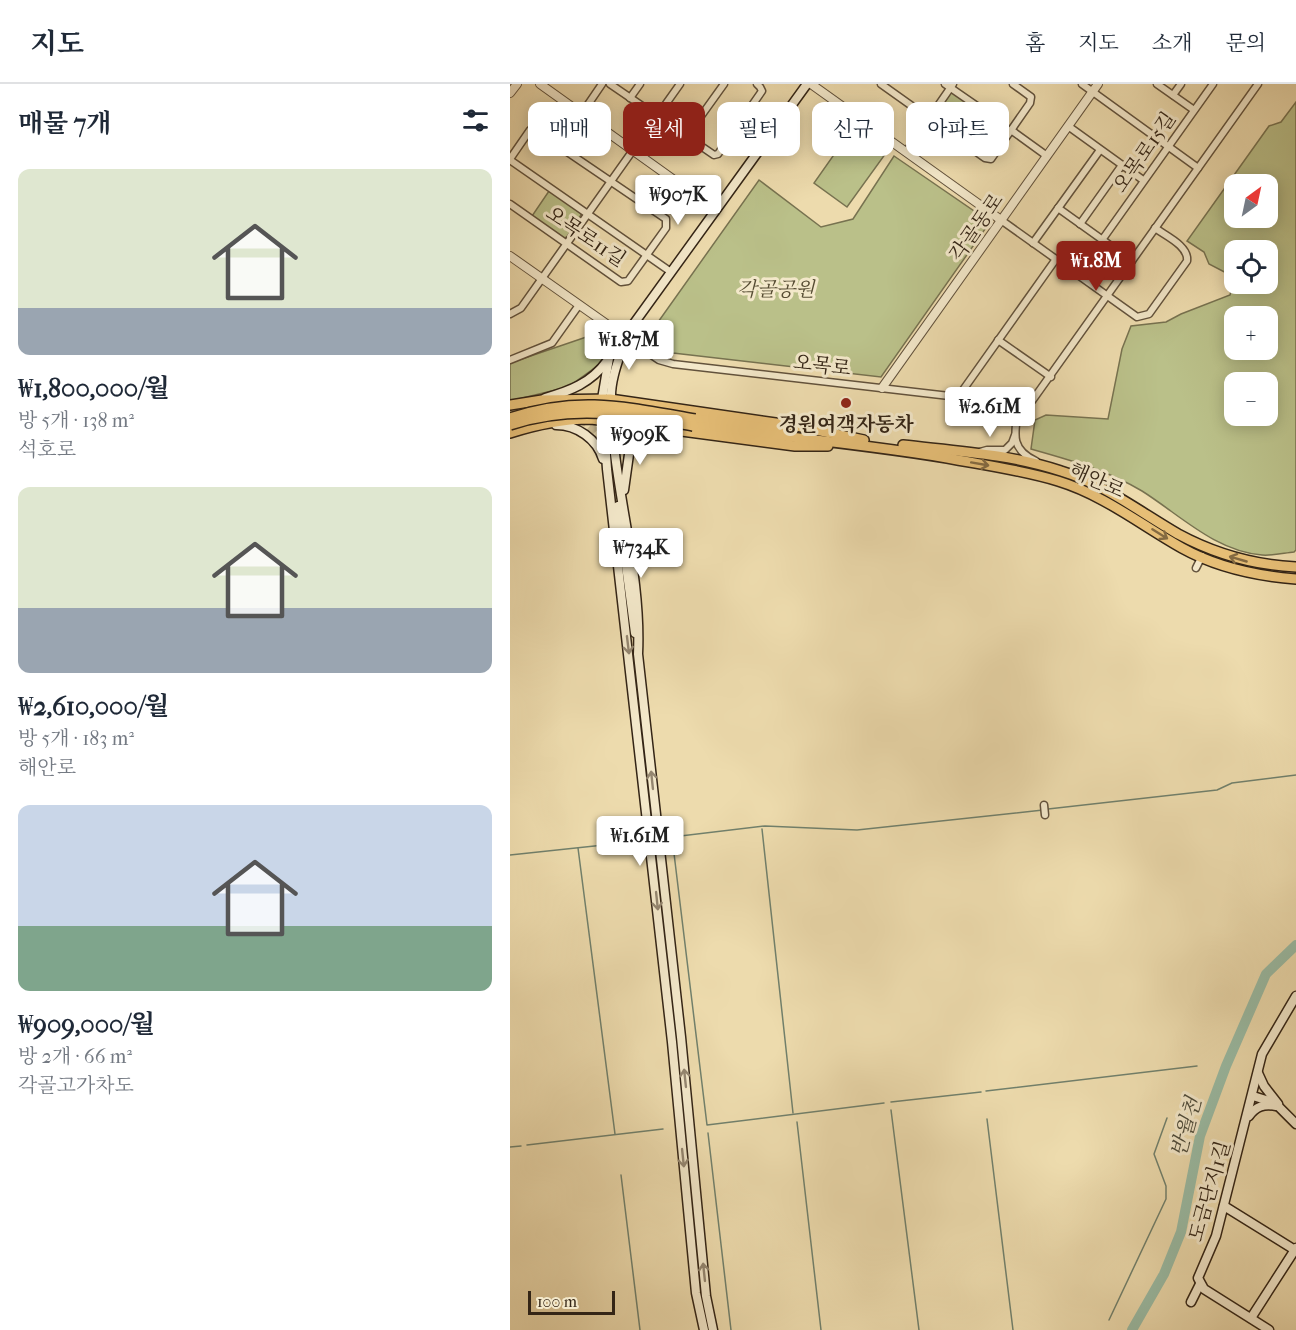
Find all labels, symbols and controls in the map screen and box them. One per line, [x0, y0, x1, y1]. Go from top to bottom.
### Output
text: 지도 [30, 27, 84, 60]
text: 홈 [1025, 31, 1045, 55]
text: 지도 [1078, 31, 1119, 55]
text: 소개 [1152, 31, 1192, 55]
text: 문의 [1225, 31, 1266, 55]
chip: 매매 [528, 102, 611, 156]
chip: 월세 [623, 102, 705, 156]
chip: 필터 [717, 102, 800, 156]
chip: 신규 [812, 102, 894, 156]
chip: 아파트 [906, 102, 1009, 156]
icon: filters [459, 104, 492, 137]
text: 매물 7개 [18, 108, 111, 139]
street label: 오목로15길 [1108, 108, 1180, 197]
north arrow [1224, 174, 1278, 228]
map controls [1224, 174, 1278, 426]
pin: ₩907K [636, 175, 720, 226]
text: ₩907K [649, 183, 707, 206]
street label: 각골동로 [945, 189, 1008, 266]
street label: 오목로11길 [541, 201, 630, 272]
icon: home [201, 208, 309, 316]
button: locate [1224, 240, 1278, 294]
pin: ₩1.8M [1054, 241, 1138, 292]
text: ₩1.8M [1070, 249, 1122, 272]
park label: 각골공원 [737, 278, 816, 301]
button: + [1224, 306, 1278, 360]
pin: ₩1.87M [580, 320, 678, 371]
text: ₩1.87M [599, 328, 659, 351]
street label: 오목로 [792, 351, 852, 380]
button: − [1224, 372, 1278, 426]
text: ₩1,800,000/월 [18, 373, 170, 404]
pin: ₩2.61M [941, 387, 1039, 438]
text: ₩2.61M [959, 395, 1021, 418]
marker: 경원여객자동차 [839, 396, 853, 410]
text: 방 5개 · 138 m² [18, 409, 134, 432]
place label: 경원여객자동차 [778, 413, 914, 436]
pin: ₩909K [598, 415, 682, 466]
text: ₩909K [611, 423, 669, 446]
text: 석호로 [18, 438, 76, 461]
street label: 해안로 [1066, 458, 1128, 503]
one-way arrow [970, 459, 989, 470]
icon: home [201, 526, 309, 634]
pin: ₩734K [599, 528, 683, 579]
one-way arrow [1151, 528, 1168, 540]
text: ₩734K [613, 536, 669, 559]
one-way arrow [1229, 552, 1248, 564]
one-way arrow [622, 635, 633, 655]
text: ₩2,610,000/월 [18, 691, 169, 722]
text: 방 5개 · 183 m² [18, 727, 134, 750]
text: 해안로 [18, 756, 76, 779]
one-way arrow [646, 771, 657, 790]
pin: ₩1.61M [591, 816, 689, 867]
text: ₩1.61M [611, 824, 669, 847]
icon: home [201, 844, 309, 952]
one-way arrow [652, 891, 663, 911]
text: ₩909,000/월 [18, 1009, 155, 1040]
text: 방 2개 · 66 m² [18, 1045, 132, 1068]
one-way arrow [679, 1069, 690, 1089]
text: 각골고가차도 [18, 1074, 134, 1097]
water label: 반월천 [1166, 1093, 1206, 1160]
street label: 도금단지1길 [1184, 1138, 1235, 1244]
one-way arrow [678, 1148, 689, 1168]
one-way arrow [698, 1263, 709, 1283]
scale bar [528, 1288, 615, 1316]
text: 100 m [537, 1292, 577, 1311]

